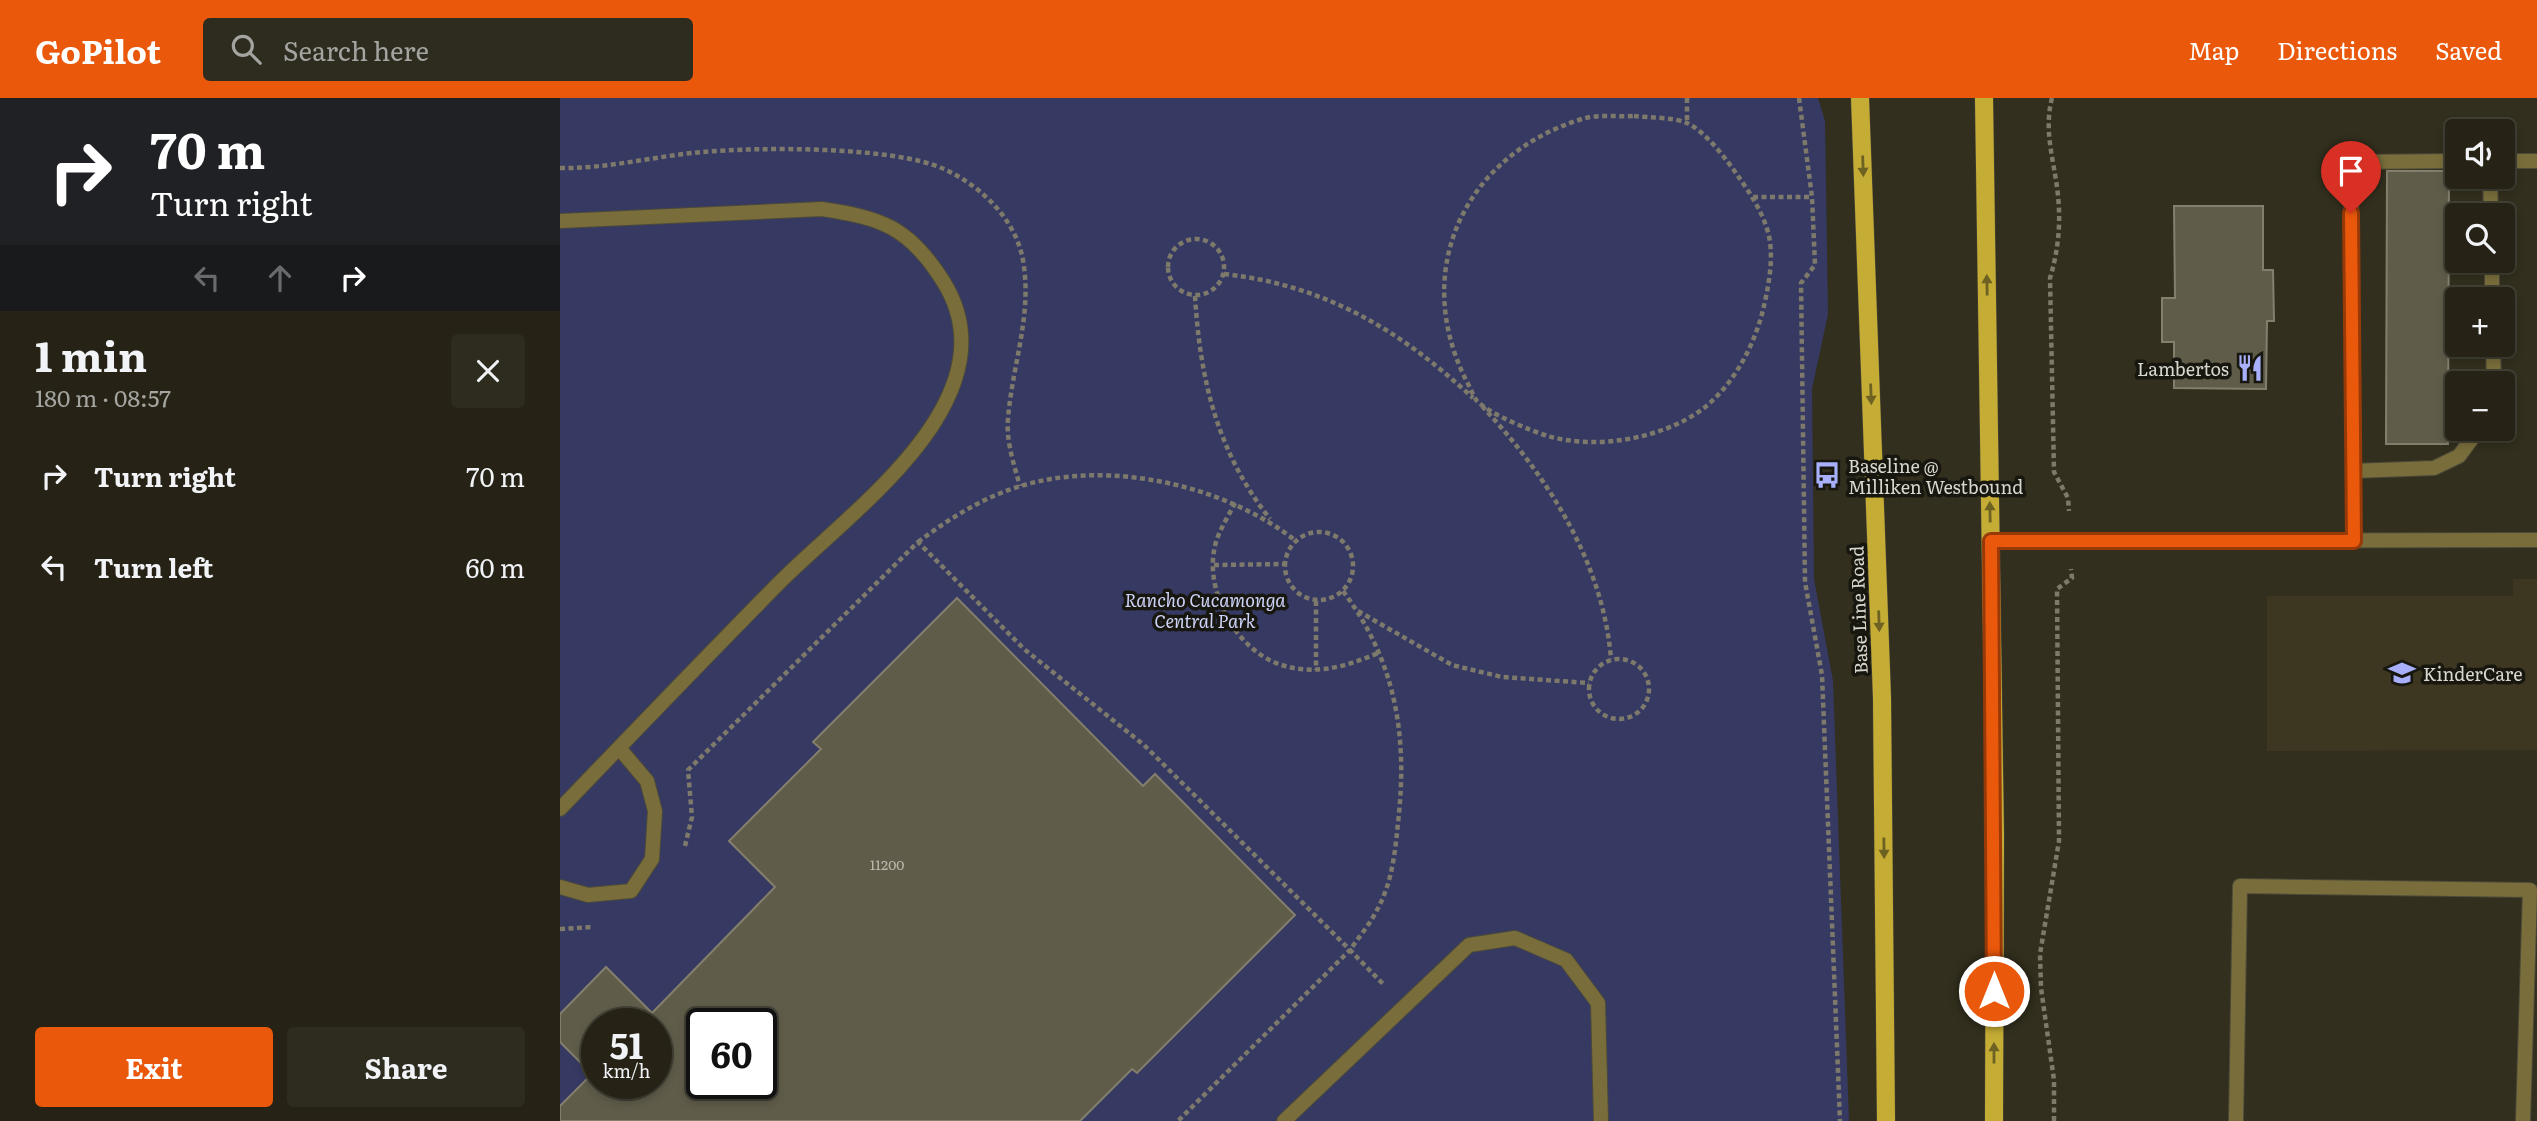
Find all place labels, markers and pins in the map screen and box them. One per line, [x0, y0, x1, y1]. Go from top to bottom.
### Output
pin [2321, 141, 2381, 213]
restaurant icon: Lambertos [2235, 353, 2265, 383]
place label: Lambertos [2137, 355, 2229, 382]
place label: Baseline @ Milliken Westbound [1848, 452, 2023, 500]
bus stop icon: Baseline @ Milliken Westbound [1812, 460, 1842, 490]
school or university icon: KinderCare [2387, 658, 2417, 688]
place label: KinderCare [2423, 660, 2523, 687]

